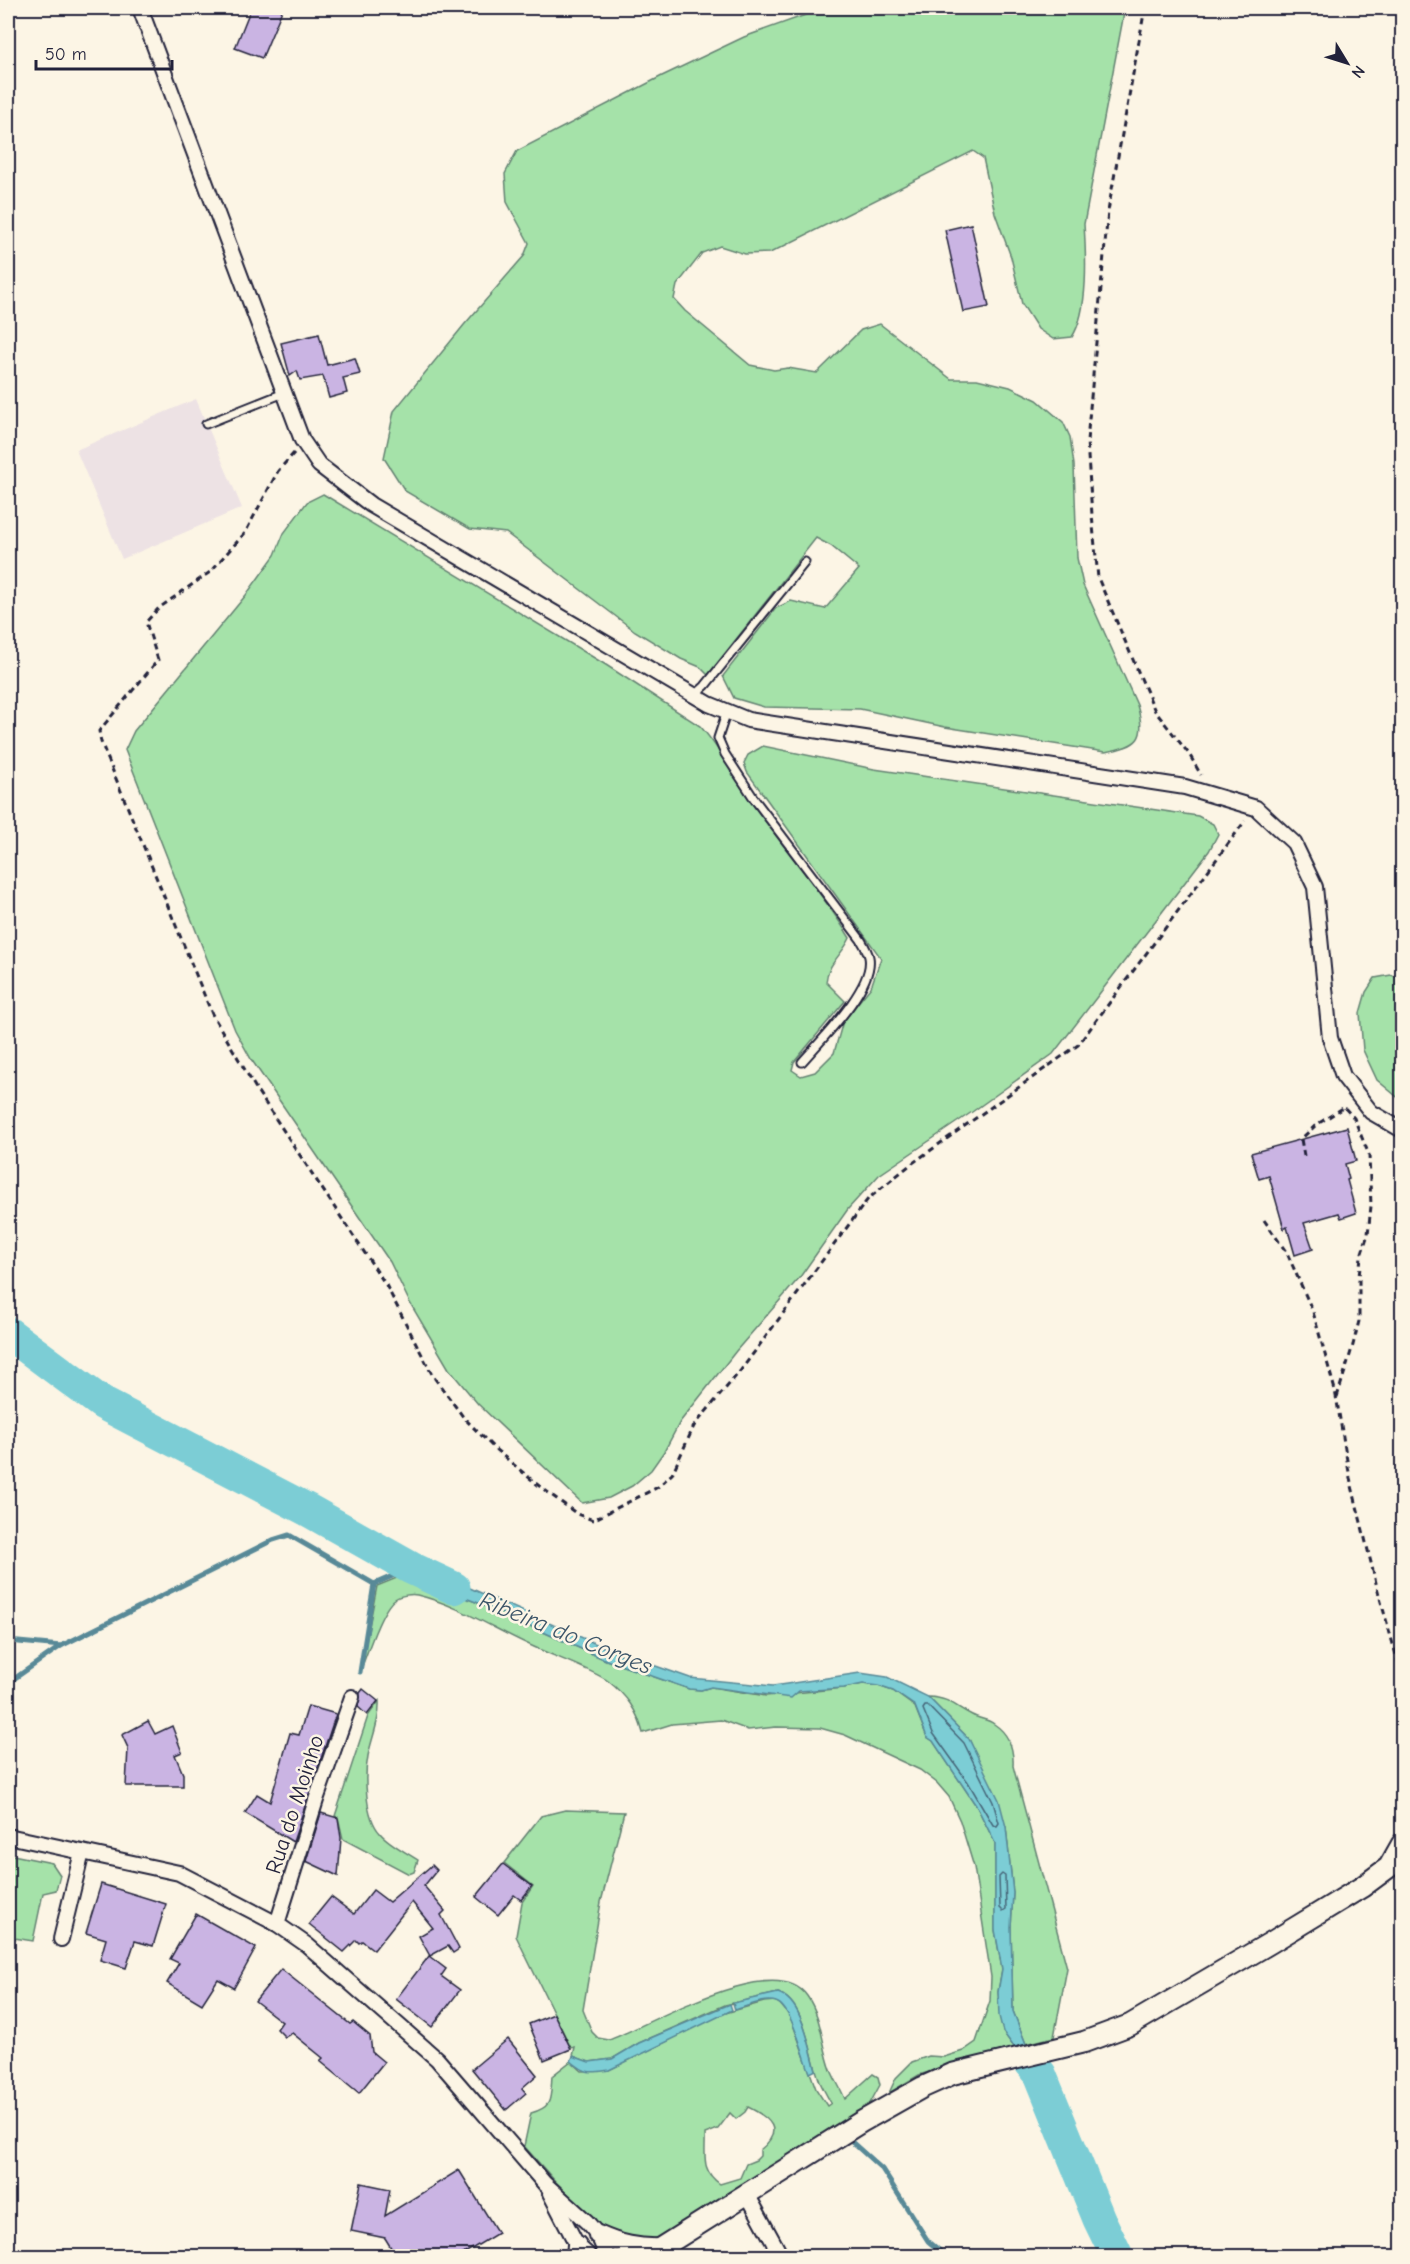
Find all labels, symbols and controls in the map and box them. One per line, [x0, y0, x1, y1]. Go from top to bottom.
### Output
scale bar [36, 33, 172, 71]
north arrow [1317, 33, 1377, 93]
text: 50 m [45, 44, 87, 65]
text: N [1348, 62, 1368, 81]
water label: Ribeira do Corges [476, 1586, 656, 1680]
street label: Rua do Moinho [260, 1732, 330, 1877]

